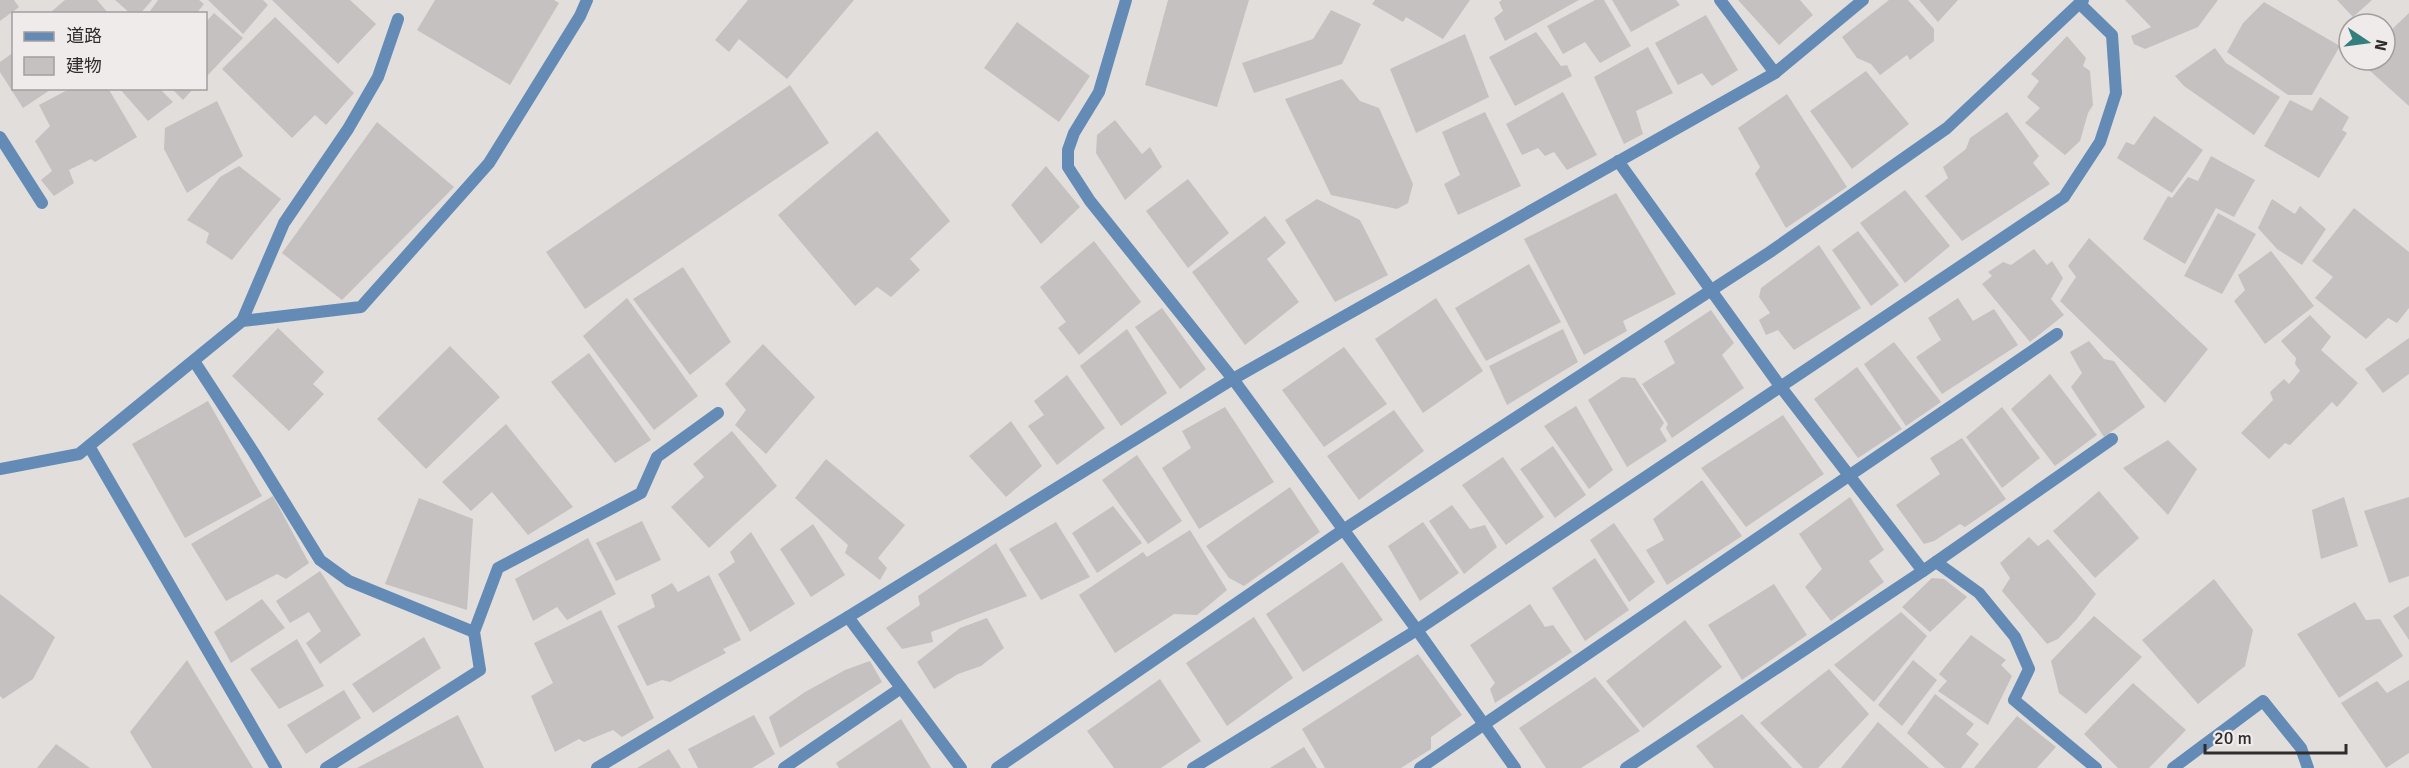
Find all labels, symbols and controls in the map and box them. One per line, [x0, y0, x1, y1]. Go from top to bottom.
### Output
legend [12, 12, 207, 90]
north arrow [2337, 12, 2397, 72]
text: 道路 [66, 25, 102, 47]
text: N [2370, 37, 2392, 53]
text: 建物 [66, 55, 102, 77]
scale bar [2205, 717, 2346, 755]
text: 20 m [2214, 727, 2252, 749]

